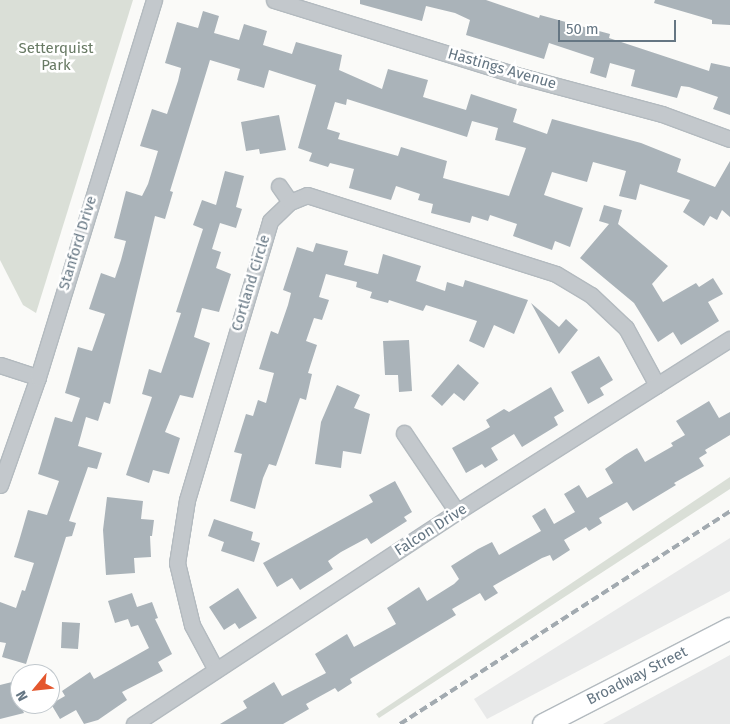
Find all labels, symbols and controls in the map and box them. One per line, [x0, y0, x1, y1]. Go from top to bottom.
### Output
scale bar [560, 10, 678, 42]
text: 50 m [566, 20, 599, 38]
park label: Setterquist Park [19, 39, 93, 74]
street label: Hastings Avenue [446, 45, 558, 93]
street label: Stanford Drive [55, 194, 101, 292]
street label: Cortland Circle [228, 233, 274, 333]
street label: Falcon Drive [392, 500, 470, 560]
street label: Broadway Street [584, 643, 690, 709]
north arrow [10, 664, 60, 714]
text: N [13, 688, 32, 704]

